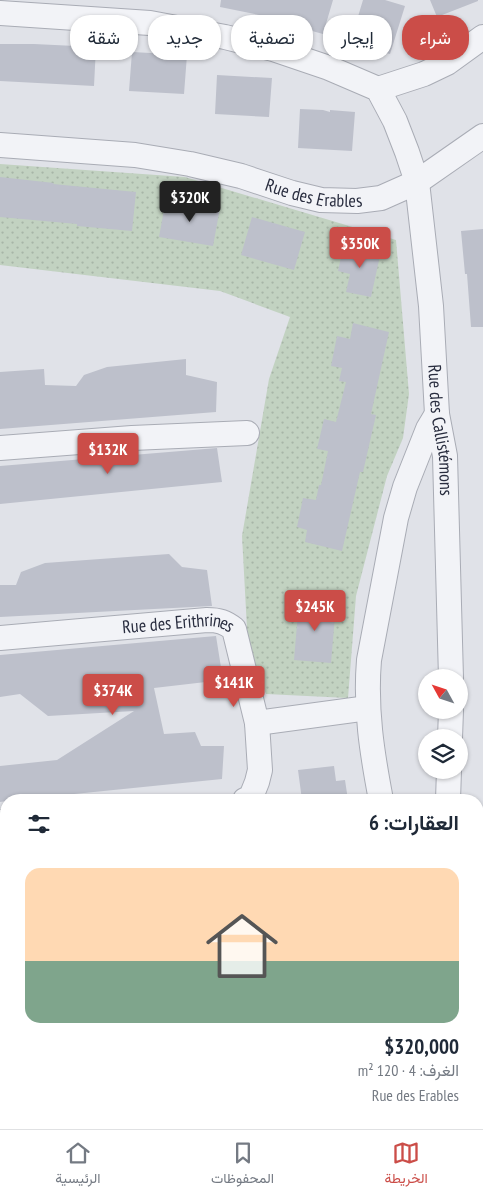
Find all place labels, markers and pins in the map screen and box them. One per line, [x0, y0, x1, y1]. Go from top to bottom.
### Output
pin: $320K [155, 180, 225, 223]
pin: $350K [325, 226, 395, 269]
pin: $132K [73, 432, 143, 475]
pin: $245K [280, 590, 350, 632]
pin: $141K [199, 666, 269, 708]
pin: $374K [78, 674, 148, 716]

